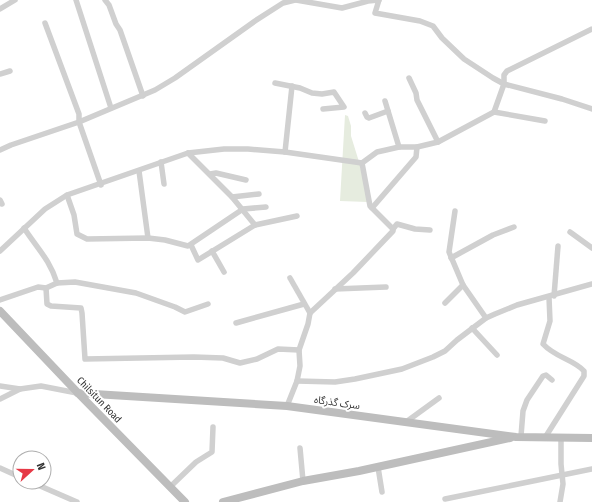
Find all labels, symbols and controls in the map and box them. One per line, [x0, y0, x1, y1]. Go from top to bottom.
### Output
street label: Chilsitun Road [74, 375, 124, 425]
street label: سرک گذرگاه [313, 394, 361, 412]
north arrow [12, 450, 52, 490]
text: N [34, 461, 48, 472]

